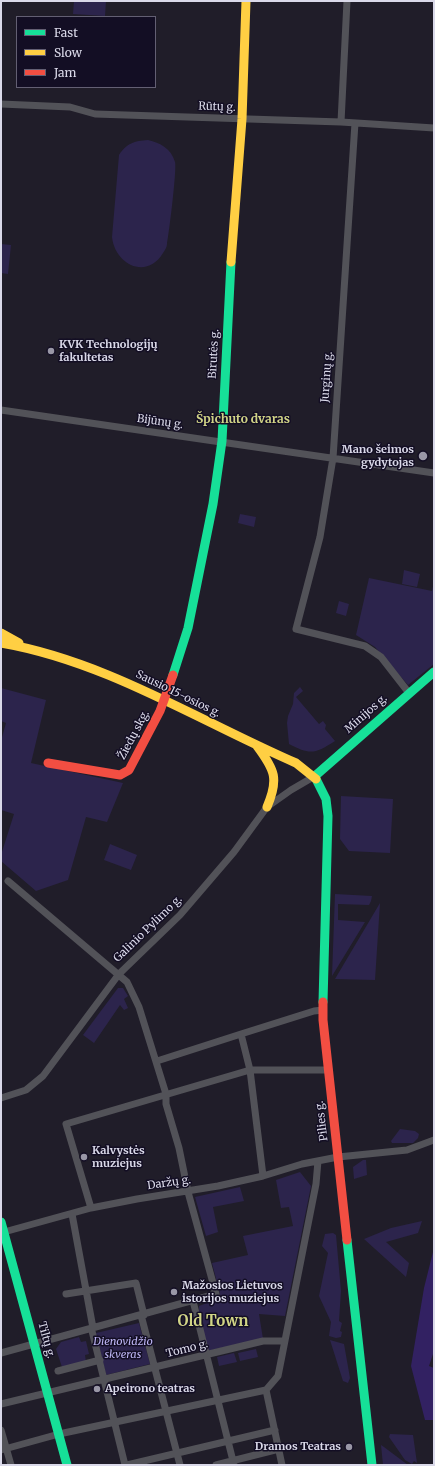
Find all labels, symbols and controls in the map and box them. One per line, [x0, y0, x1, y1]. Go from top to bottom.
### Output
legend [16, 16, 156, 88]
text: Fast [54, 25, 78, 40]
text: Slow [54, 45, 82, 60]
text: Jam [54, 65, 76, 80]
street label: Rūtų g. [198, 100, 236, 114]
street label: Birutės g. [206, 329, 222, 379]
place label: KVK Technologijų fakultetas [59, 338, 158, 364]
marker: KVK Technologijų fakultetas [46, 346, 56, 356]
street label: Jurginų g. [319, 351, 335, 403]
street label: Bijūnų g. [136, 412, 184, 432]
district label: Špichuto dvaras [196, 413, 290, 427]
place label: Mano šeimos gydytojas [341, 443, 414, 469]
marker: Mano šeimos gydytojas [417, 450, 429, 462]
street label: Sausio 15-osios g. [133, 668, 223, 720]
street label: Minijos g. [342, 692, 390, 736]
street label: Žiedų skg. [116, 708, 152, 762]
street label: Galinio Pylimo g. [111, 893, 185, 965]
street label: Pilies g. [313, 1100, 331, 1142]
place label: Kalvystės muziejus [92, 1144, 145, 1170]
marker: Kalvystės muziejus [79, 1152, 89, 1162]
street label: Daržų g. [146, 1173, 192, 1193]
place label: Mažosios Lietuvos istorijos muziejus [182, 1279, 283, 1305]
marker: Mažosios Lietuvos istorijos muziejus [169, 1287, 179, 1297]
district label: Old Town [178, 1313, 248, 1331]
street label: Tiltų g. [35, 1320, 57, 1360]
park label: Dienovidžio skveras [93, 1335, 153, 1361]
street label: Tomo g. [165, 1337, 209, 1361]
place label: Apeirono teatras [105, 1382, 195, 1396]
marker: Apeirono teatras [92, 1384, 102, 1394]
place label: Dramos Teatras [255, 1440, 341, 1454]
marker: Dramos Teatras [344, 1442, 354, 1452]

